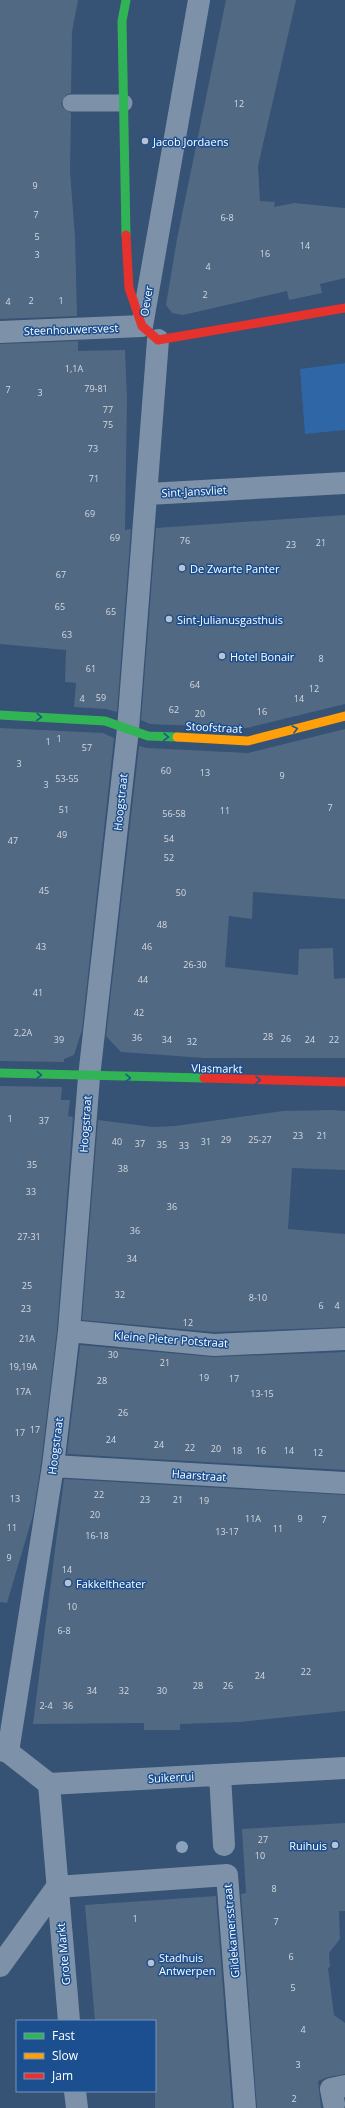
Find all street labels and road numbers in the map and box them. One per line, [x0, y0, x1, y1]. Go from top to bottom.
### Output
street label: Oever [136, 284, 156, 317]
street label: Steenhouwersvest [24, 320, 119, 338]
street label: Sint-Jansvliet [161, 482, 227, 500]
street label: Stoofstraat [185, 718, 243, 736]
street label: Hoogstraat [110, 773, 130, 831]
street label: Vlasmarkt [191, 1060, 243, 1076]
street label: Hoogstraat [76, 1095, 94, 1153]
street label: Kleine Pieter Potstraat [113, 1328, 229, 1350]
street label: Hoogstraat [44, 1417, 66, 1475]
street label: Haarstraat [171, 1466, 227, 1484]
street label: Suikerrui [148, 1768, 194, 1786]
street label: Gildekamersstraat [219, 1883, 243, 1979]
street label: Grote Markt [53, 1922, 73, 1986]

